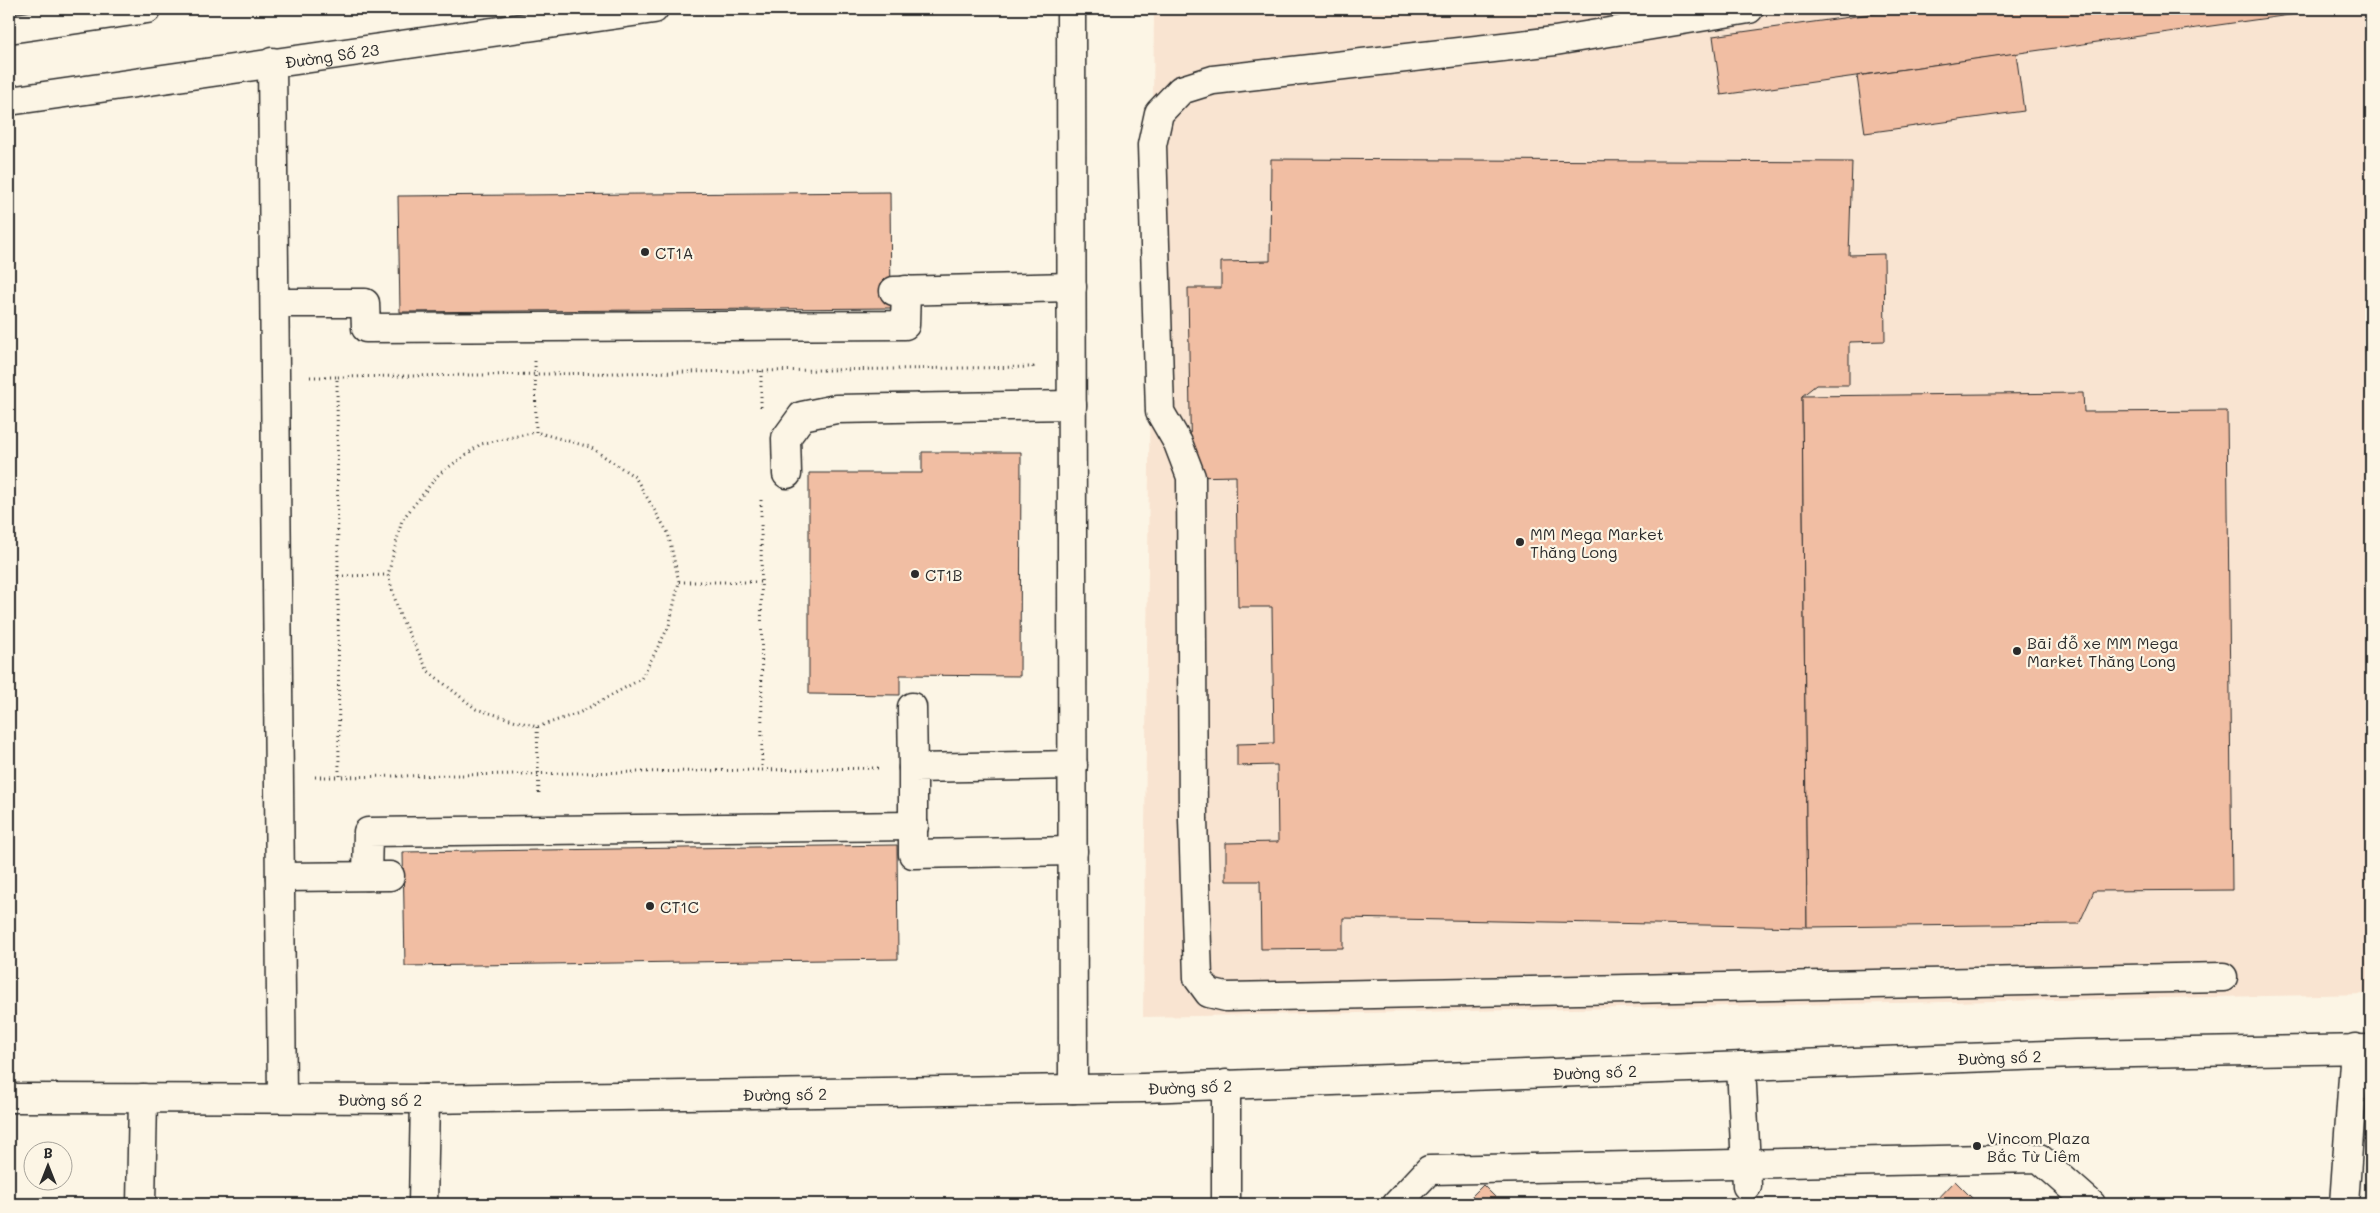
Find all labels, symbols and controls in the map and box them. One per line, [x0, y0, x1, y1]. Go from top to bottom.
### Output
street label: Đường Số 23 [283, 38, 380, 72]
place label: CT1A [655, 242, 694, 263]
marker: CT1A [639, 246, 651, 258]
place label: MM Mega Market Thăng Long [1530, 523, 1664, 562]
marker: MM Mega Market Thăng Long [1514, 536, 1526, 548]
place label: CT1B [925, 564, 962, 585]
marker: CT1B [909, 568, 921, 580]
place label: Bãi đỗ xe MM Mega Market Thăng Long [2027, 632, 2179, 671]
marker: Bãi đỗ xe MM Mega Market Thăng Long [2011, 645, 2023, 657]
place label: CT1C [660, 896, 699, 917]
marker: CT1C [644, 900, 656, 912]
street label: Đường số 2 [1957, 1045, 2042, 1069]
street label: Đường số 2 [1552, 1059, 1637, 1084]
street label: Đường số 2 [1147, 1074, 1232, 1098]
street label: Đường số 2 [743, 1082, 827, 1105]
street label: Đường số 2 [338, 1088, 422, 1109]
place label: Vincom Plaza Bắc Từ Liêm [1987, 1127, 2090, 1166]
north arrow [22, 1140, 72, 1190]
marker: Vincom Plaza Bắc Từ Liêm [1971, 1140, 1983, 1152]
text: B [43, 1143, 53, 1162]

